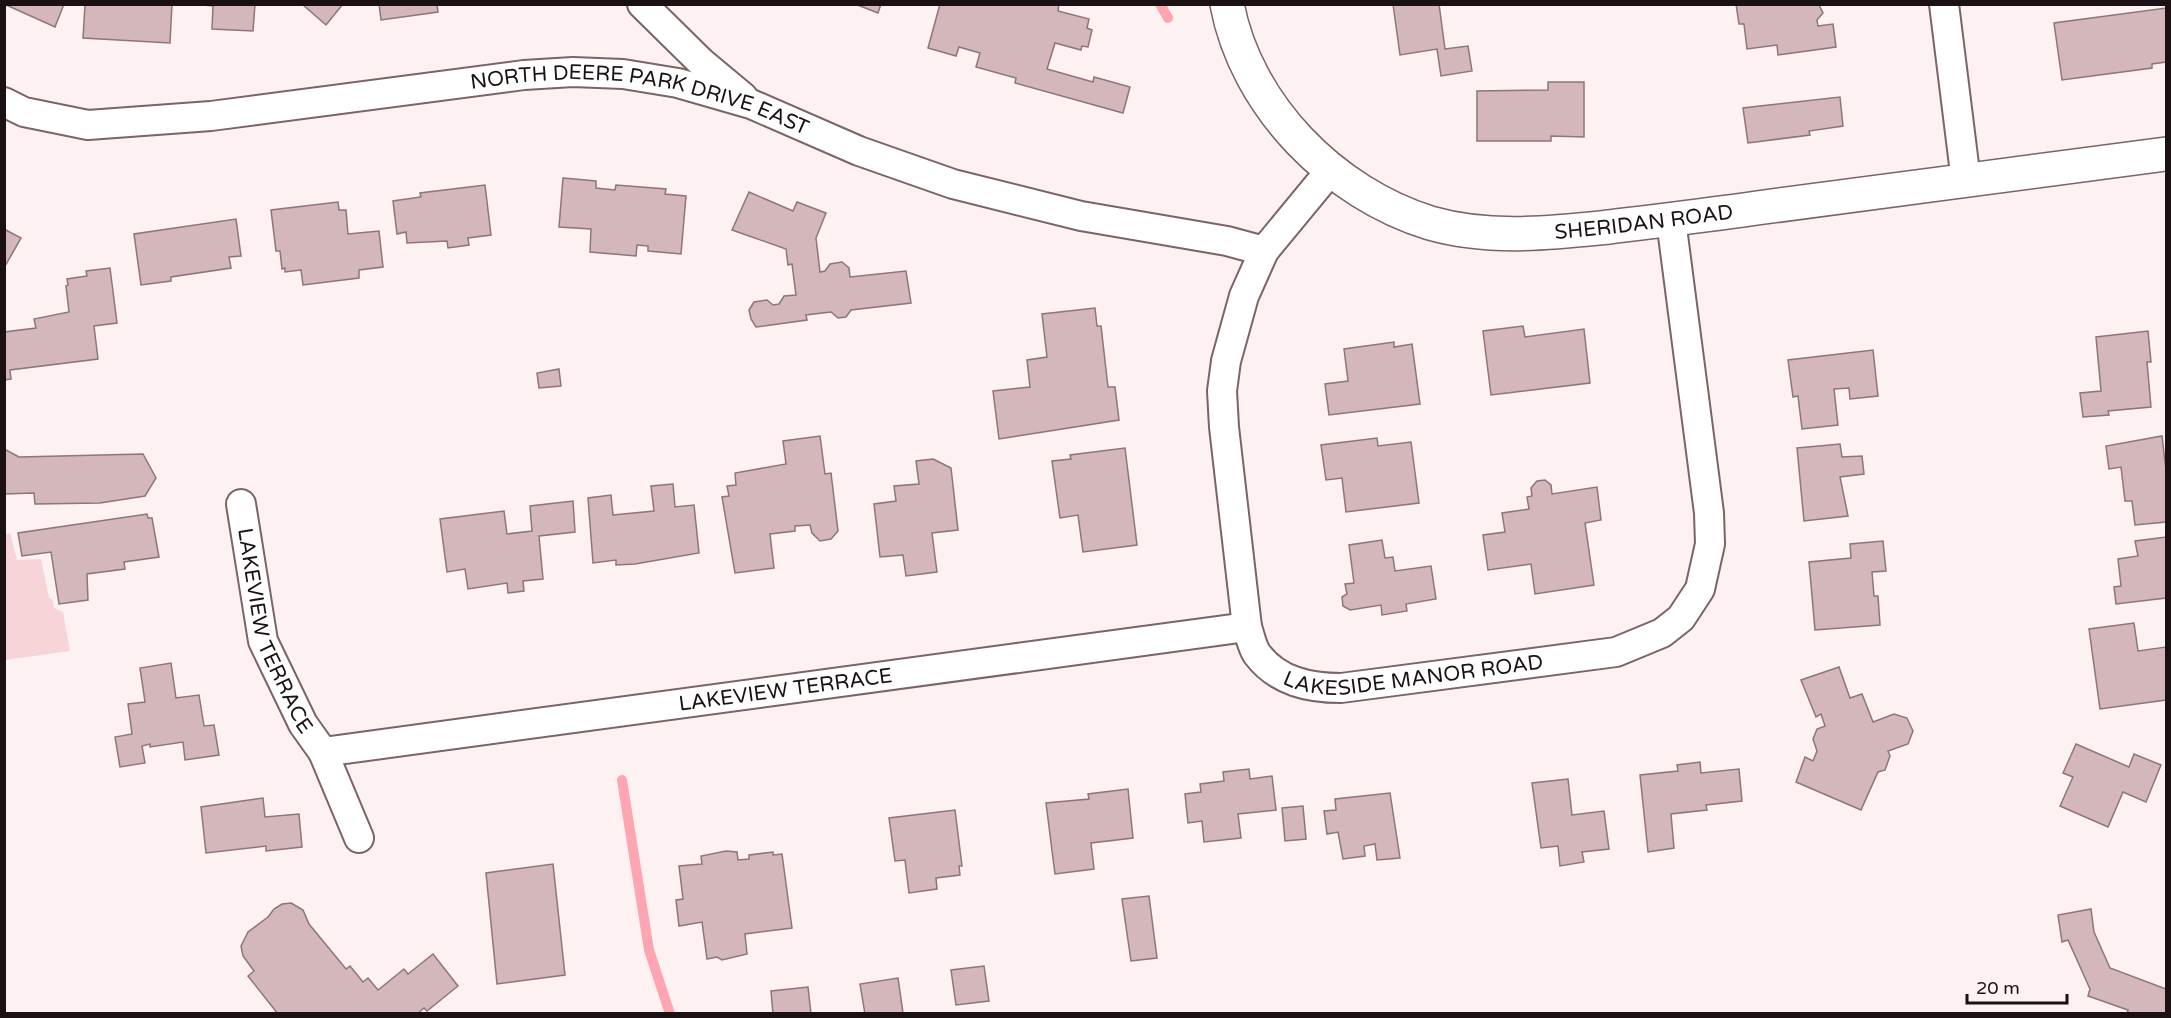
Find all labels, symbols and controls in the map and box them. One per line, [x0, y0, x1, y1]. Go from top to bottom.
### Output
street label: NORTH DEERE PARK DRIVE EAST [469, 59, 813, 140]
street label: SHERIDAN ROAD [1553, 199, 1735, 245]
street label: LAKEVIEW TERRACE [233, 526, 318, 738]
street label: LAKESIDE MANOR ROAD [1280, 649, 1545, 701]
street label: LAKEVIEW TERRACE [677, 663, 894, 716]
scale bar [1967, 967, 2068, 1005]
text: 20 m [1976, 977, 2020, 999]

